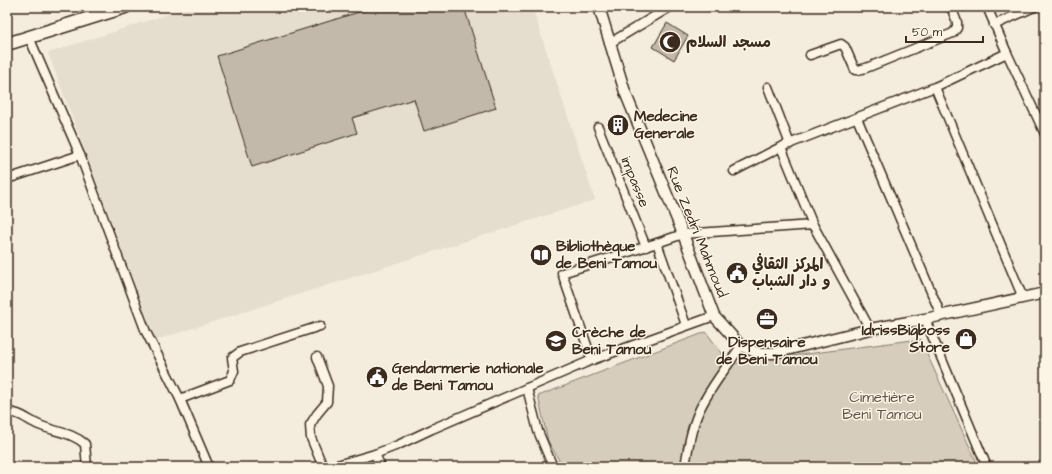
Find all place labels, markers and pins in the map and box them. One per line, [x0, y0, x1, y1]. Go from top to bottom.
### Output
mosque icon: مسجد السلام [657, 29, 683, 55]
place label: مسجد السلام [686, 32, 771, 53]
place label: Medecine Generale [634, 106, 698, 144]
building icon: Medecine Generale [605, 112, 631, 138]
place label: Bibliothèque de Beni Tamou [555, 236, 657, 274]
library icon: Bibliothèque de Beni Tamou [528, 242, 554, 268]
place label: المركز الثقافي و دار الشباب [752, 253, 831, 292]
public building icon: المركز الثقافي و دار الشباب [724, 260, 750, 286]
office icon: Dispensaire de Beni Tamou [754, 306, 780, 332]
place label: IdrissBigboss Store [862, 320, 950, 358]
place label: Crèche de Beni Tamou [572, 322, 652, 360]
shop icon: IdrissBigboss Store [953, 326, 979, 352]
school or university icon: Crèche de Beni Tamou [543, 328, 569, 354]
place label: Dispensaire de Beni Tamou [715, 332, 818, 370]
place label: Gendarmerie nationale de Beni Tamou [391, 358, 544, 396]
public building icon: Gendarmerie nationale de Beni Tamou [364, 364, 390, 390]

